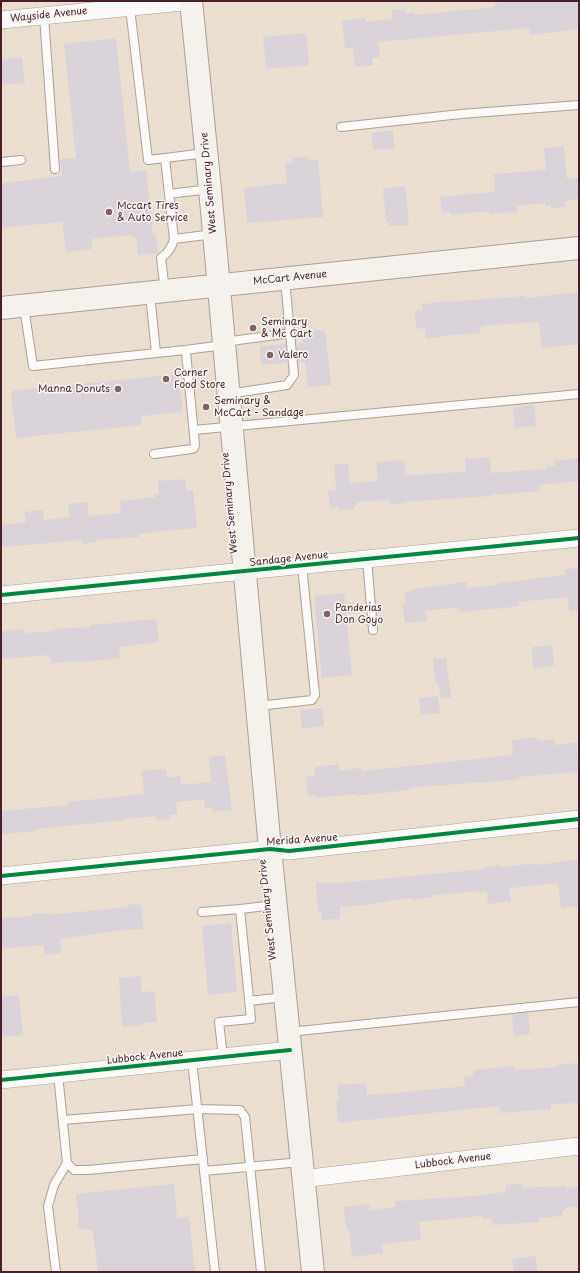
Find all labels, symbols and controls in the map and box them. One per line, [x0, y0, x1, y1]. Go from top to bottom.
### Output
street label: Wayside Avenue [10, 5, 88, 25]
street label: West Seminary Drive [199, 132, 219, 234]
place label: Mccart Tires & Auto Service [117, 200, 188, 224]
marker: Mccart Tires & Auto Service [104, 207, 114, 217]
street label: McCart Avenue [252, 268, 328, 288]
place label: Seminary & Mc Cart [261, 316, 312, 340]
marker: Seminary & Mc Cart [248, 323, 258, 333]
place label: Valero [278, 349, 308, 361]
marker: Valero [265, 350, 275, 360]
place label: Corner Food Store [174, 367, 225, 390]
marker: Corner Food Store [161, 374, 171, 384]
place label: Manna Donuts [38, 383, 110, 395]
marker: Manna Donuts [113, 384, 123, 394]
place label: Seminary & McCart - Sandage [214, 395, 304, 418]
marker: Seminary & McCart - Sandage [201, 402, 211, 412]
street label: West Seminary Drive [220, 452, 240, 554]
street label: Sandage Avenue [249, 549, 329, 569]
place label: Panderias Don Goyo [335, 602, 383, 626]
marker: Panderias Don Goyo [322, 609, 332, 619]
street label: Merida Avenue [266, 832, 338, 848]
street label: West Seminary Drive [257, 859, 279, 961]
street label: Lubbock Avenue [106, 1047, 184, 1067]
street label: Lubbock Avenue [414, 1150, 492, 1172]

